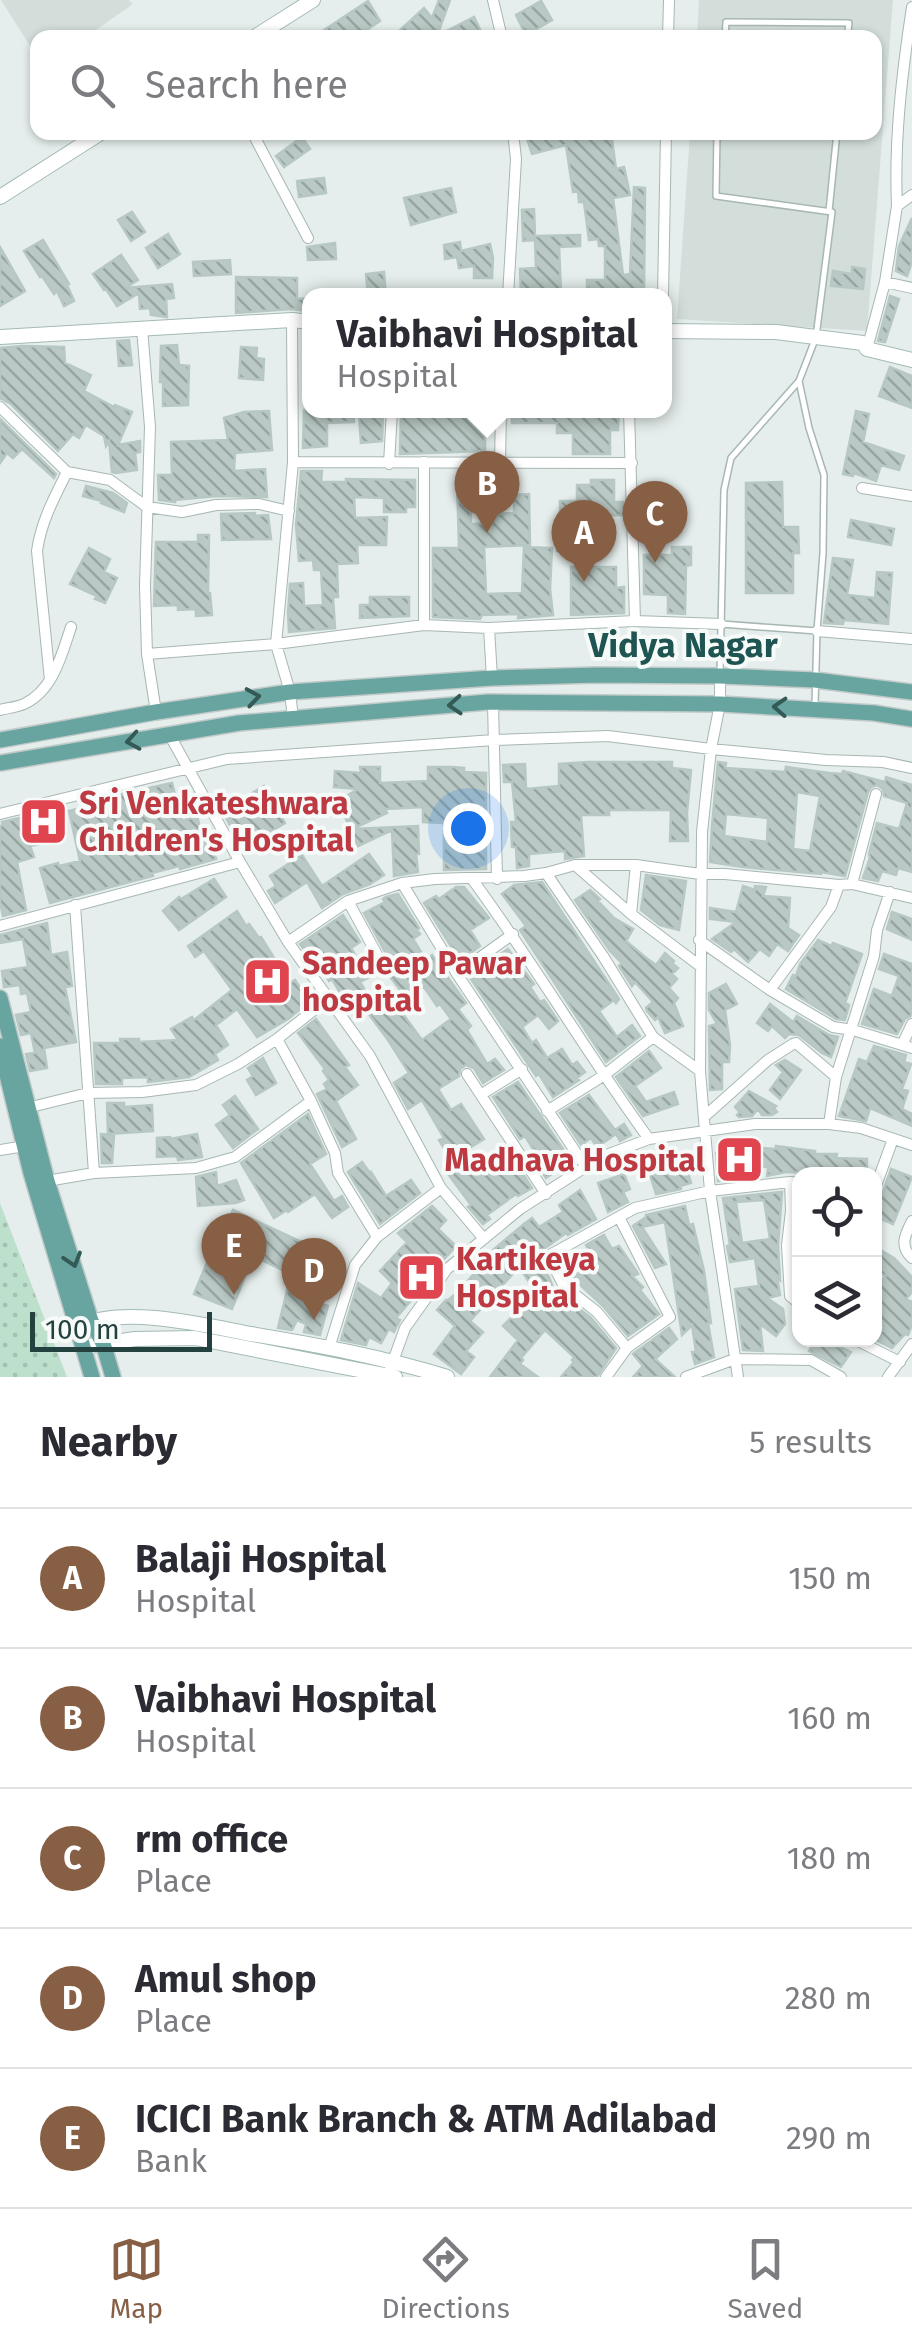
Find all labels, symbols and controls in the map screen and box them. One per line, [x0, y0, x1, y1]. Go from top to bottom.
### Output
search box [30, 30, 882, 140]
icon: search [65, 58, 120, 113]
text: Search here [145, 62, 348, 108]
popup [302, 288, 672, 418]
text: Vaibhavi Hospital [337, 311, 637, 357]
text: Hospital [337, 357, 458, 395]
pin: B [454, 450, 520, 533]
pin: C [622, 480, 688, 563]
pin: A [552, 500, 616, 582]
district label: Vidya Nagar [587, 624, 779, 666]
one-way arrow [244, 688, 261, 709]
one-way arrow [447, 694, 463, 715]
one-way arrow [772, 697, 788, 718]
one-way arrow [124, 730, 141, 751]
place label: Sri Venkateshwara Children's Hospital [79, 784, 354, 859]
hospital icon: Sri Venkateshwara Children's Hospital [18, 795, 70, 847]
your location [443, 803, 494, 854]
place label: Sandeep Pawar hospital [302, 944, 526, 1019]
hospital icon: Sandeep Pawar hospital [241, 955, 293, 1007]
hospital icon: Madhava Hospital [714, 1134, 766, 1186]
place label: Madhava Hospital [444, 1141, 705, 1179]
map controls [792, 1167, 882, 1347]
button: locate [792, 1167, 882, 1257]
pin: E [202, 1212, 266, 1295]
pin: D [282, 1238, 346, 1320]
place label: Kartikeya Hospital [456, 1240, 596, 1315]
one-way arrow [61, 1251, 81, 1268]
hospital icon: Kartikeya Hospital [395, 1251, 447, 1303]
button: layers [792, 1257, 882, 1347]
scale bar [30, 1307, 212, 1352]
text: 100 m [45, 1313, 120, 1346]
text: Nearby [40, 1417, 177, 1467]
text: 5 results [749, 1423, 872, 1461]
text: Balaji Hospital [135, 1536, 386, 1582]
text: A [63, 1559, 82, 1597]
text: 150 m [788, 1559, 872, 1597]
text: Hospital [135, 1582, 256, 1620]
text: Vaibhavi Hospital [135, 1676, 436, 1722]
text: B [63, 1699, 82, 1737]
text: 160 m [787, 1699, 872, 1737]
text: Hospital [135, 1722, 256, 1760]
text: rm office [135, 1816, 288, 1862]
text: C [63, 1839, 82, 1877]
text: 180 m [787, 1839, 872, 1877]
text: Place [135, 1862, 212, 1900]
text: Amul shop [135, 1956, 317, 2002]
text: D [62, 1979, 83, 2017]
text: 280 m [785, 1979, 872, 2017]
text: Place [135, 2002, 212, 2040]
text: ICICI Bank Branch & ATM Adilabad [135, 2096, 717, 2142]
text: E [64, 2119, 81, 2157]
text: 290 m [786, 2119, 872, 2157]
text: Bank [135, 2142, 207, 2180]
tab: Map [109, 2232, 164, 2325]
tab: Directions [381, 2232, 510, 2325]
tab: Saved [727, 2232, 803, 2325]

